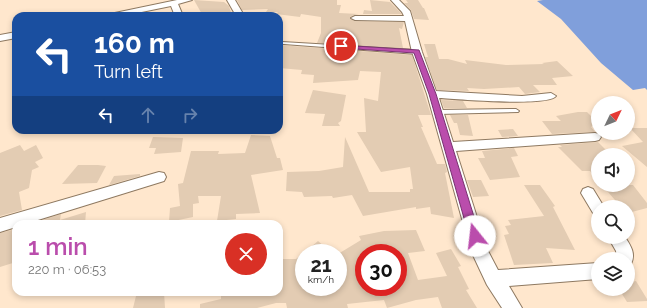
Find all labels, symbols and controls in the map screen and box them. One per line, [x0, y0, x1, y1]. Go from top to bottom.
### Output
text: 160 m [94, 27, 175, 60]
icon: left [28, 28, 80, 80]
pin [324, 29, 358, 63]
icon: arrive [330, 35, 352, 57]
text: Turn left [94, 61, 163, 82]
north arrow [591, 96, 635, 140]
map controls [591, 96, 635, 296]
icon: left [95, 104, 117, 126]
icon: ahead [137, 104, 159, 126]
icon: right [179, 104, 201, 126]
button: sound [591, 148, 635, 192]
button: search [591, 200, 635, 244]
position arrow [454, 215, 496, 257]
text: 1 min [28, 232, 88, 261]
button: close [225, 233, 267, 275]
speed limit sign: 30 [355, 244, 407, 296]
button: layers [591, 252, 635, 296]
text: 21 [310, 253, 332, 277]
text: 220 m · 06:53 [28, 262, 106, 277]
text: km/h [308, 274, 334, 285]

